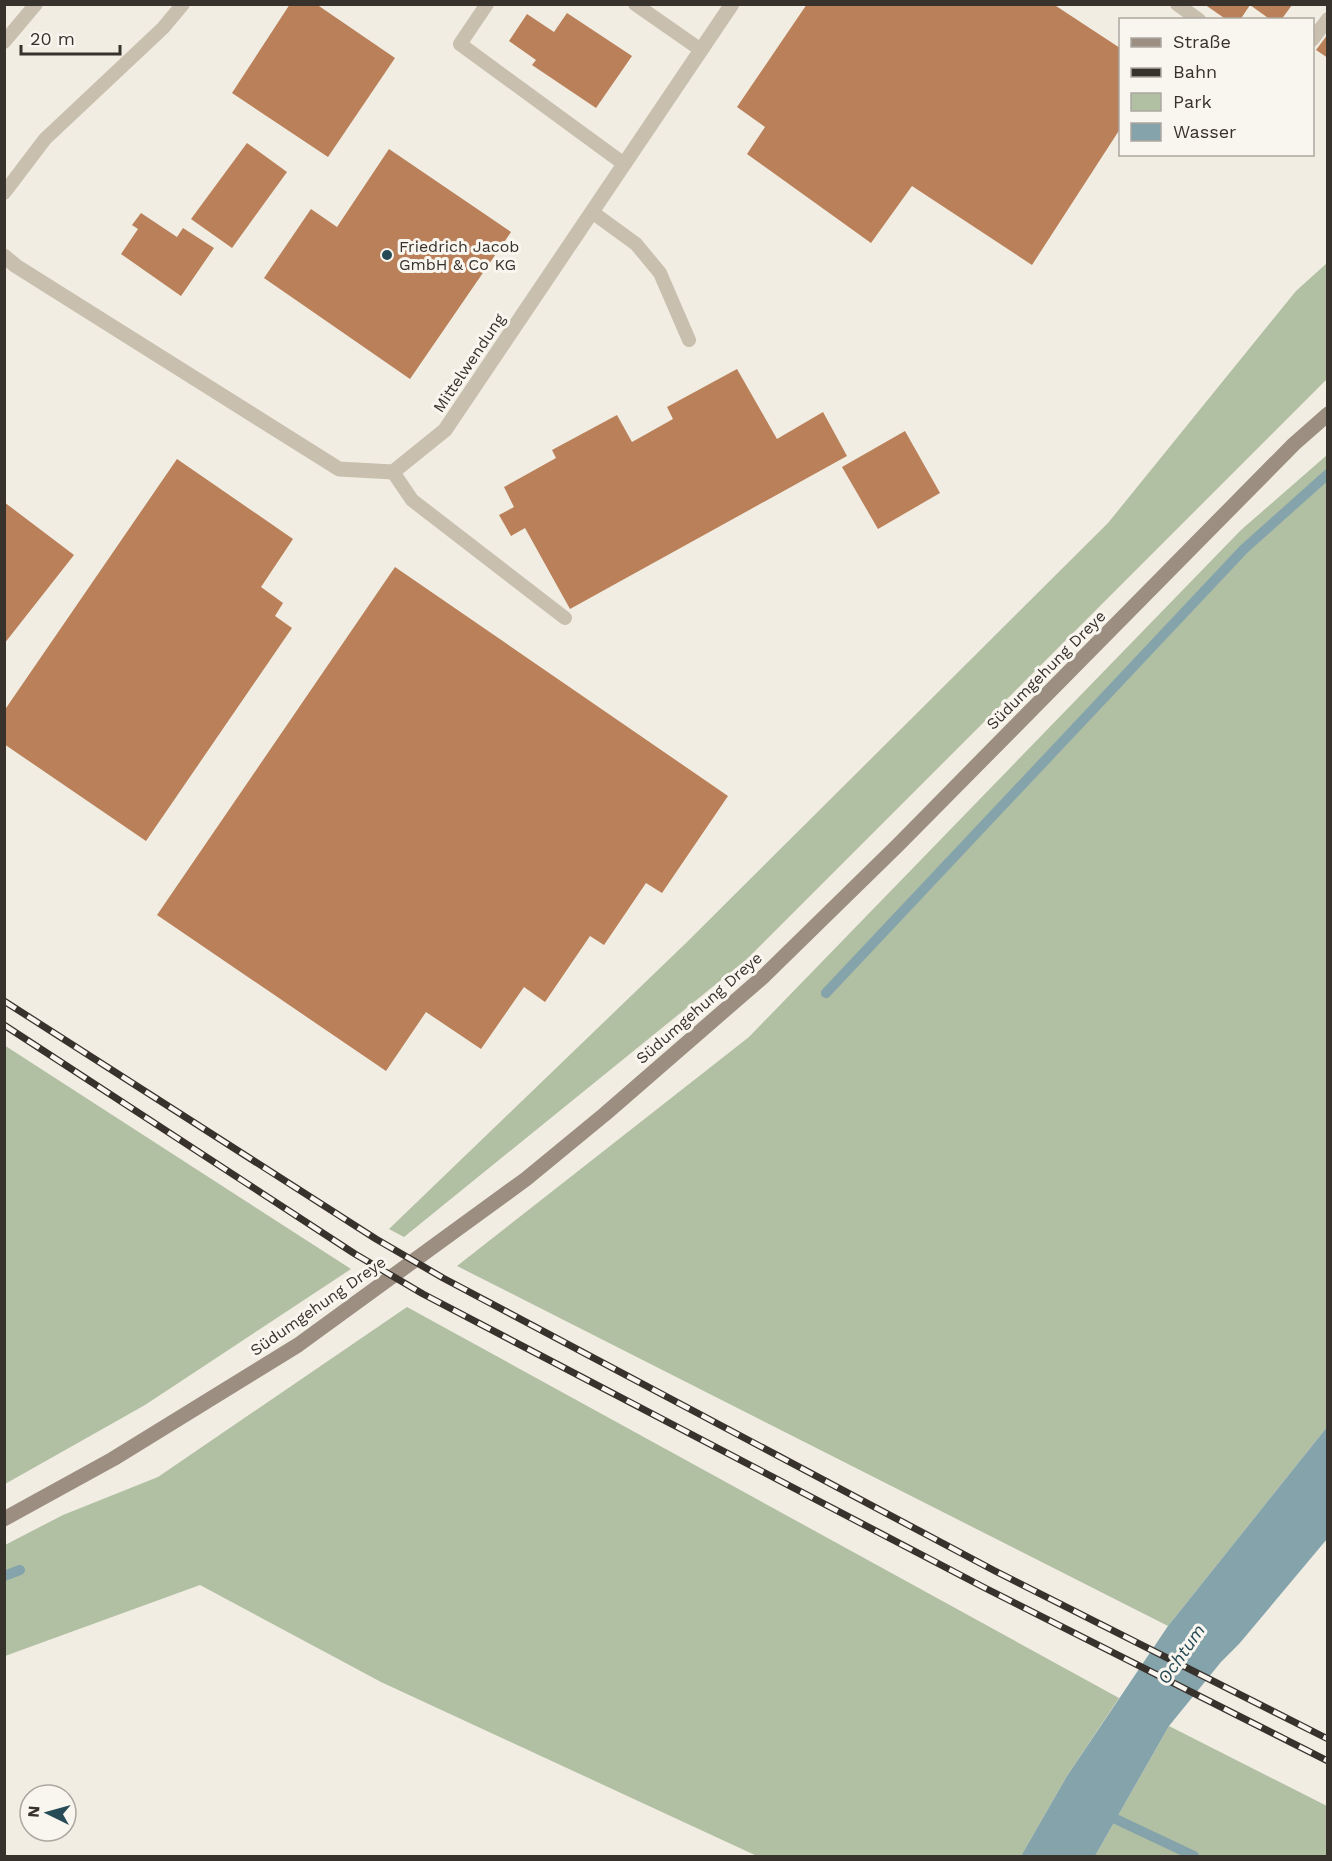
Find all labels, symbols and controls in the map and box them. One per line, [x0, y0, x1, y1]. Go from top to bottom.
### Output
scale bar [21, 18, 120, 56]
legend [1119, 18, 1314, 156]
text: 20 m [30, 28, 75, 49]
text: Straße [1173, 31, 1231, 52]
text: Bahn [1173, 61, 1217, 82]
text: Park [1173, 91, 1212, 112]
text: Wasser [1173, 121, 1236, 142]
place label: Friedrich Jacob GmbH & Co KG [399, 237, 519, 274]
marker: Friedrich Jacob GmbH & Co KG [380, 248, 394, 262]
street label: Mittelwendung [429, 310, 509, 416]
street label: Südumgehung Dreye [982, 606, 1110, 734]
street label: Südumgehung Dreye [632, 948, 766, 1068]
street label: Südumgehung Dreye [247, 1252, 389, 1360]
water label: Ochtum [1153, 1620, 1209, 1688]
north arrow [18, 1783, 78, 1843]
text: N [24, 1805, 44, 1818]

